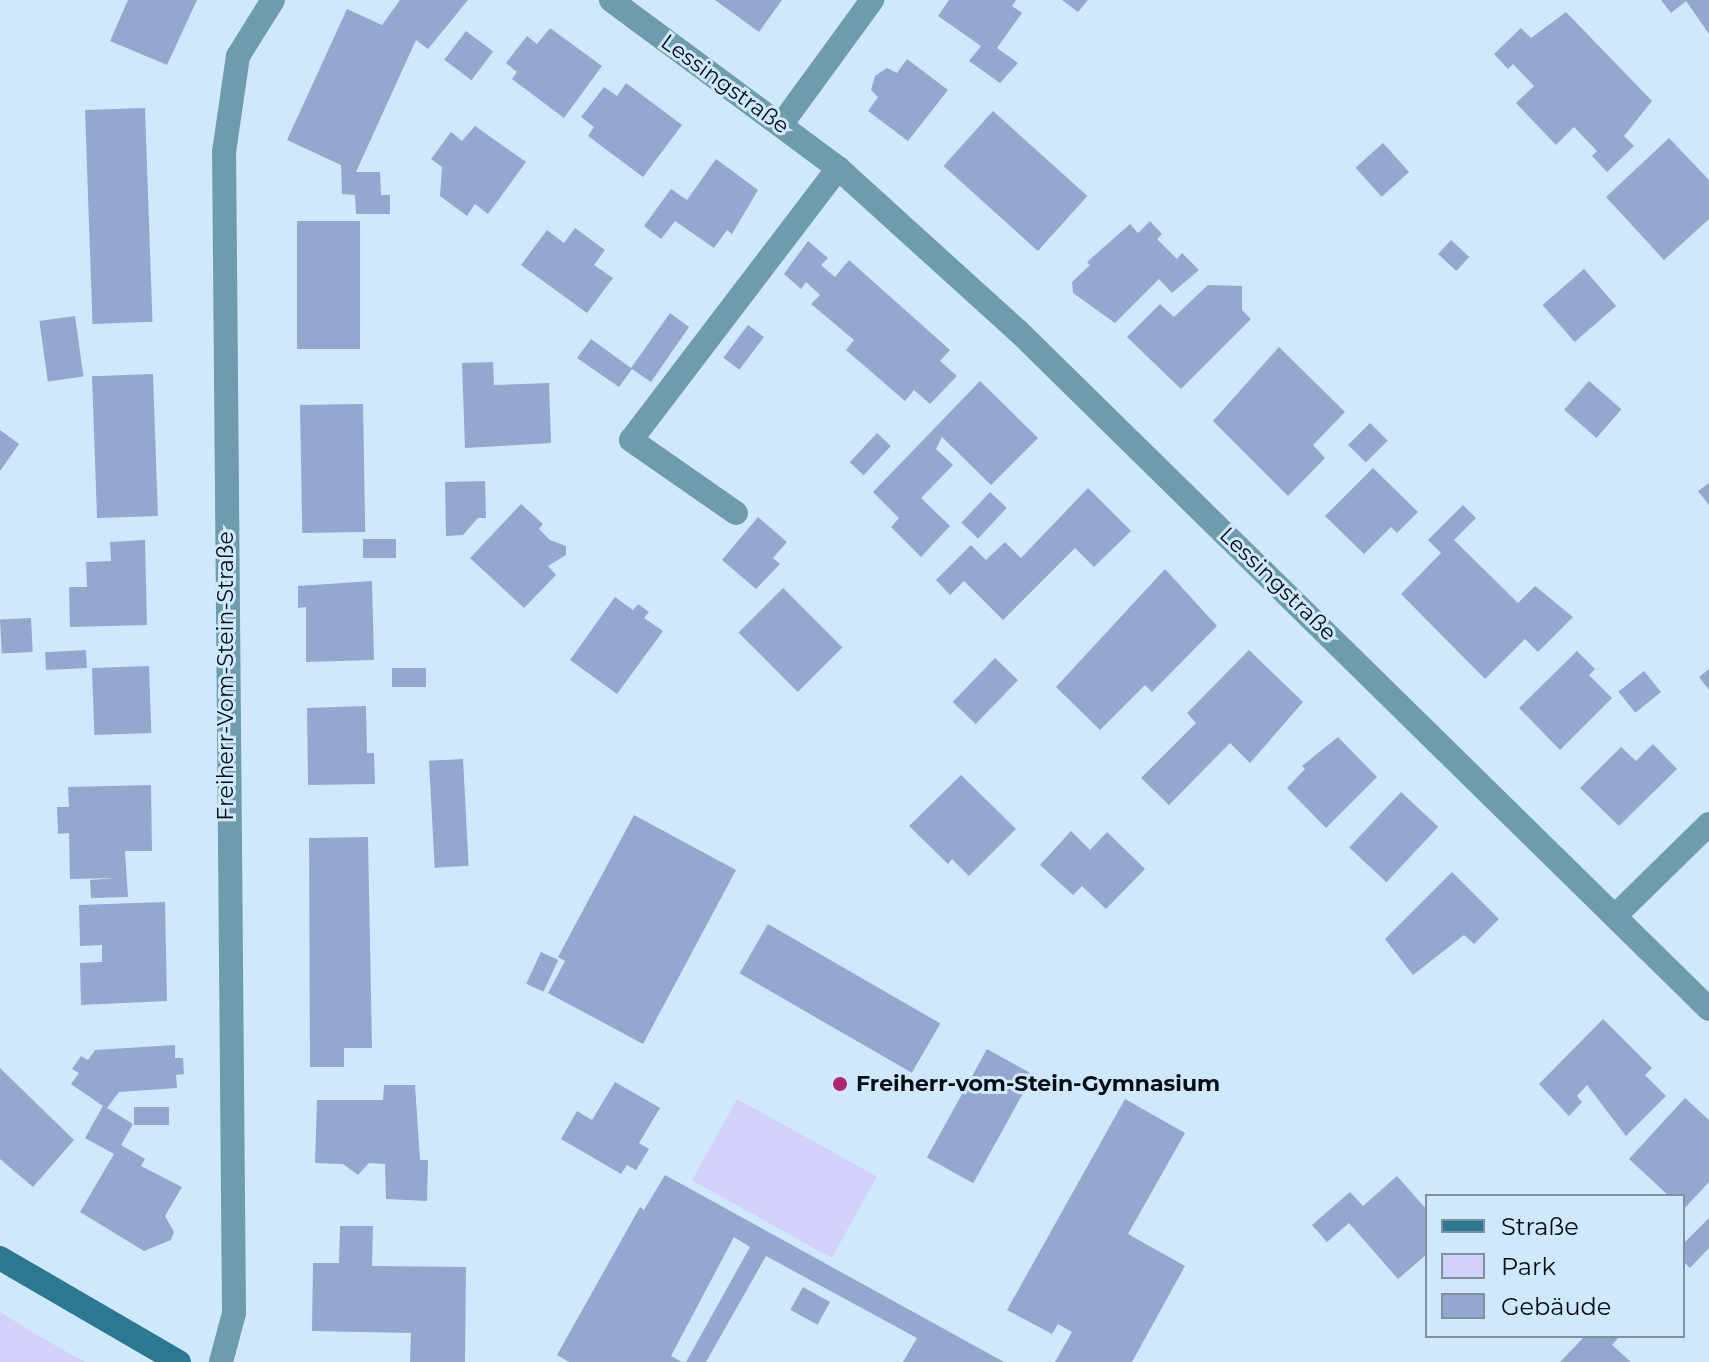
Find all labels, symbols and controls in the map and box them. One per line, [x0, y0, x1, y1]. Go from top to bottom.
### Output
street label: Lessingstraße [656, 29, 794, 139]
street label: Lessingstraße [1214, 522, 1342, 646]
street label: Freiherr-Vom-Stein-Straße [213, 531, 239, 821]
place label: Freiherr-vom-Stein-Gymnasium [856, 1071, 1220, 1097]
marker: Freiherr-vom-Stein-Gymnasium [831, 1075, 849, 1093]
legend [1425, 1194, 1685, 1338]
text: Straße [1501, 1212, 1579, 1241]
text: Park [1501, 1252, 1556, 1281]
text: Gebäude [1501, 1292, 1611, 1321]

